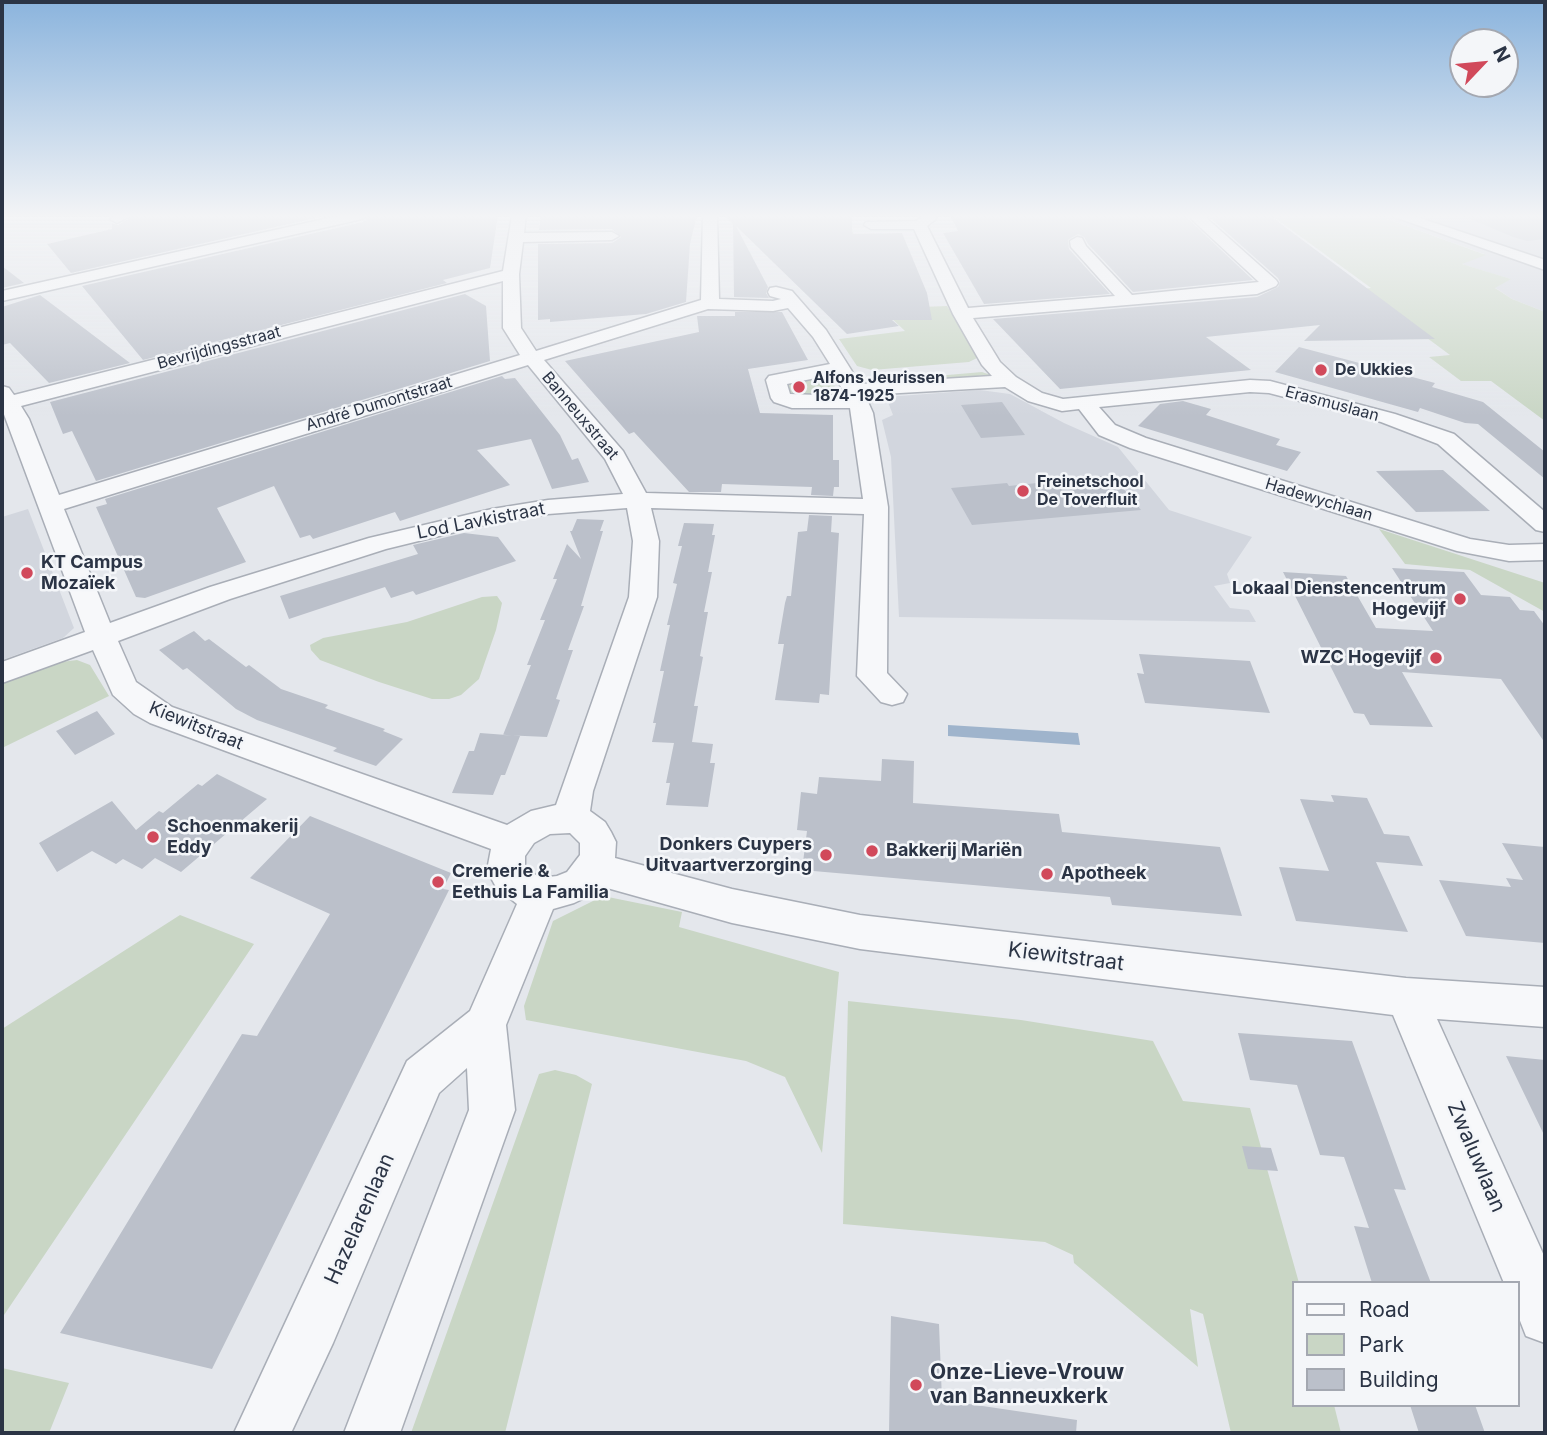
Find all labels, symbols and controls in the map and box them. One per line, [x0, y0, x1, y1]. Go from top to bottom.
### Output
north arrow [1449, 28, 1519, 98]
text: N [1488, 43, 1515, 66]
street label: Bevrijdingsstraat [155, 322, 283, 374]
place label: De Ukkies [1335, 360, 1413, 380]
marker: De Ukkies [1313, 362, 1329, 378]
street label: Banneuxstraat [538, 368, 622, 464]
place label: Alfons Jeurissen 1874-1925 [813, 368, 945, 406]
street label: André Dumontstraat [304, 373, 454, 435]
marker: Alfons Jeurissen 1874-1925 [791, 379, 807, 395]
street label: Erasmuslaan [1283, 382, 1381, 426]
place label: Freinetschool De Toverfluit [1037, 472, 1144, 510]
street label: Hadewychlaan [1263, 475, 1375, 525]
marker: Freinetschool De Toverfluit [1015, 483, 1031, 499]
street label: Lod Lavkistraat [415, 498, 547, 544]
place label: KT Campus Mozaïek [41, 552, 143, 594]
marker: KT Campus Mozaïek [19, 565, 35, 581]
place label: Lokaal Dienstencentrum Hogevijf [1232, 578, 1446, 620]
marker: Lokaal Dienstencentrum Hogevijf [1452, 591, 1468, 607]
place label: WZC Hogevijf [1300, 647, 1422, 669]
marker: WZC Hogevijf [1428, 650, 1444, 666]
street label: Kiewitstraat [146, 697, 246, 755]
place label: Schoenmakerij Eddy [167, 816, 298, 858]
marker: Schoenmakerij Eddy [145, 829, 161, 845]
place label: Donkers Cuypers Uitvaartverzorging [646, 834, 812, 876]
place label: Bakkerij Mariën [886, 840, 1023, 862]
marker: Bakkerij Mariën [864, 843, 880, 859]
marker: Donkers Cuypers Uitvaartverzorging [818, 847, 834, 863]
place label: Cremerie & Eethuis La Familia [452, 861, 609, 903]
place label: Apotheek [1061, 863, 1147, 885]
marker: Apotheek [1039, 866, 1055, 882]
marker: Cremerie & Eethuis La Familia [430, 874, 446, 890]
street label: Kiewitstraat [1007, 937, 1125, 977]
street label: Zwaluwlaan [1441, 1098, 1511, 1216]
street label: Hazelarenlaan [320, 1149, 400, 1289]
legend [1292, 1281, 1519, 1407]
text: Road [1359, 1297, 1410, 1322]
text: Park [1359, 1332, 1404, 1357]
place label: Onze-Lieve-Vrouw van Banneuxkerk [930, 1360, 1124, 1410]
text: Building [1359, 1367, 1439, 1392]
marker: Onze-Lieve-Vrouw van Banneuxkerk [908, 1377, 924, 1393]

